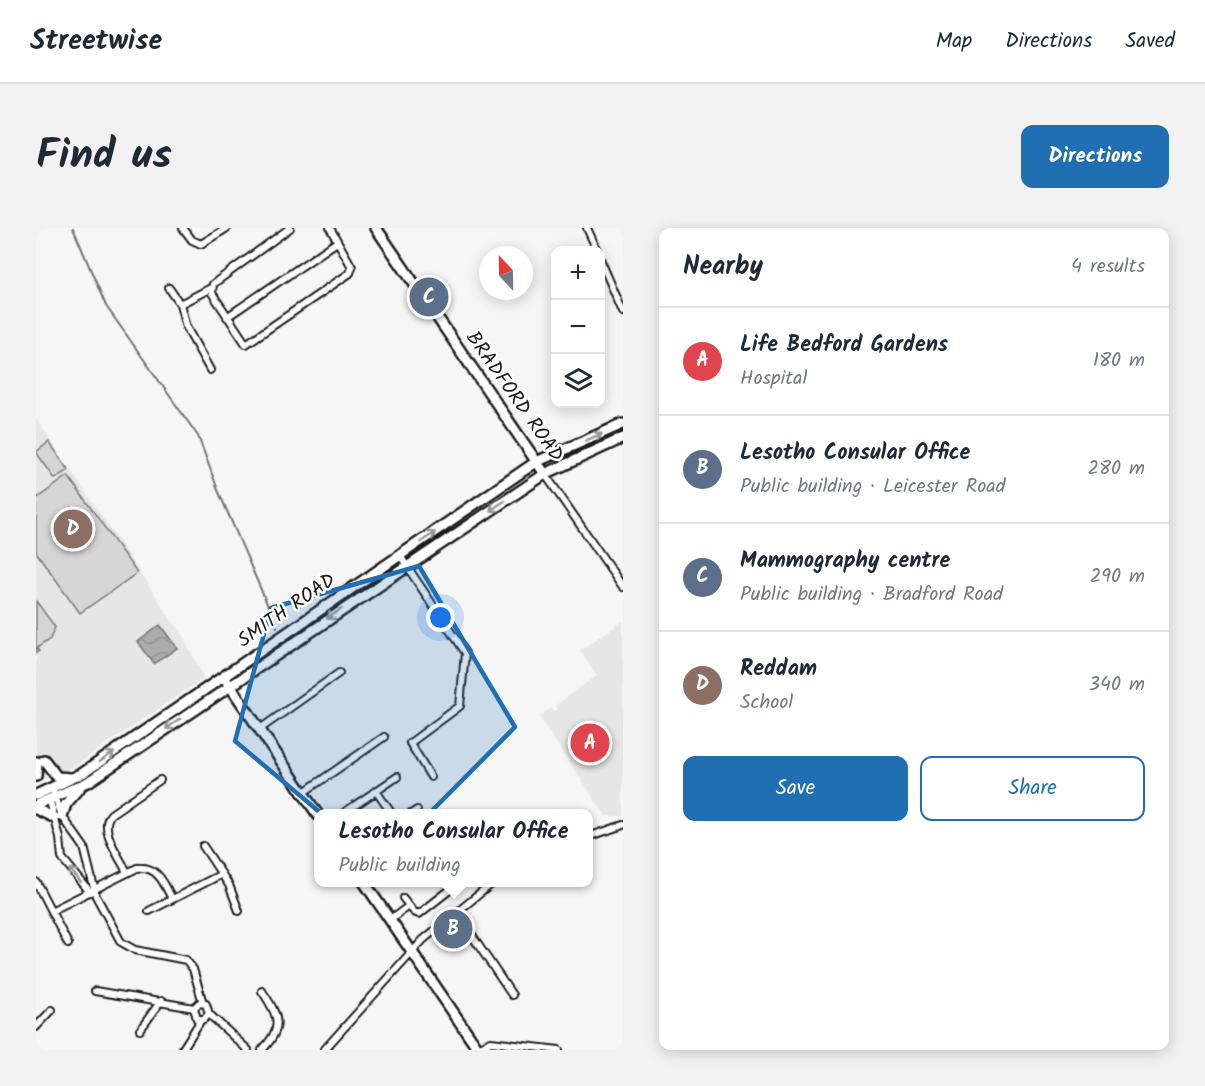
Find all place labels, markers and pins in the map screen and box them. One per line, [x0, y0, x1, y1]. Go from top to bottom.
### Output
pin: C [410, 274, 448, 320]
pin: D [54, 506, 93, 552]
pin: A [570, 720, 610, 766]
pin: B [434, 906, 472, 952]

